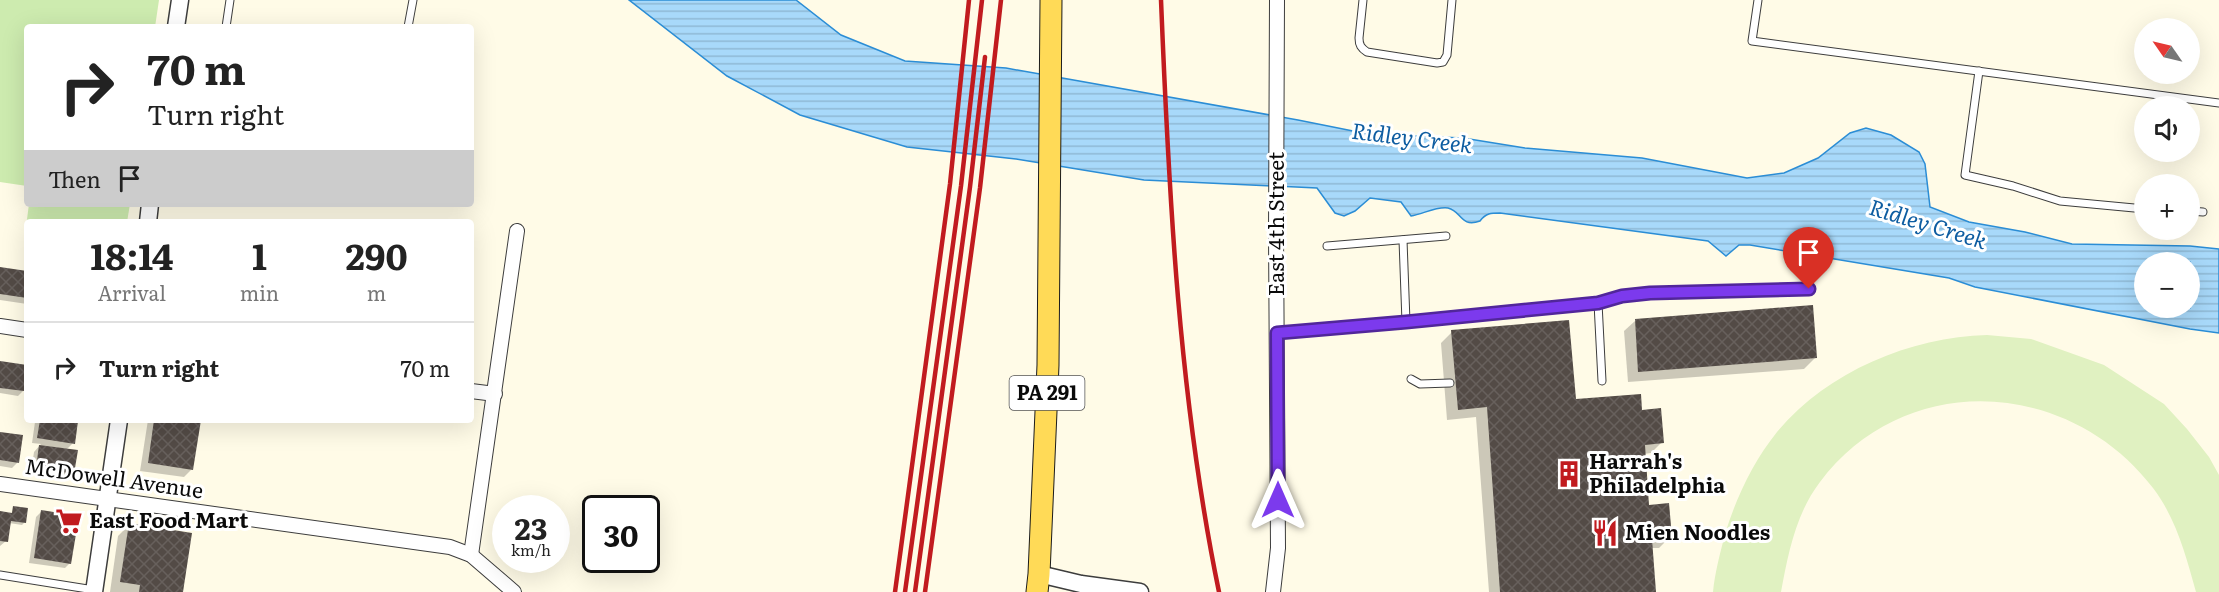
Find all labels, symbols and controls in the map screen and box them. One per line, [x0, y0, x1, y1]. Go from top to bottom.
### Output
north arrow [2134, 18, 2200, 84]
map controls [2134, 18, 2200, 318]
text: 70 m [147, 36, 246, 98]
icon: right [48, 48, 126, 126]
text: Turn right [147, 93, 284, 133]
button: sound [2134, 96, 2200, 162]
water label: Ridley Creek [1350, 113, 1474, 160]
street label: East 4th Street [1259, 151, 1290, 296]
text: Then [48, 162, 101, 195]
icon: arrive [113, 162, 146, 195]
button: + [2134, 174, 2200, 240]
water label: Ridley Creek [1866, 189, 1991, 256]
pin [1783, 227, 1834, 289]
text: 18:14 [90, 228, 174, 281]
text: 1 [252, 228, 267, 281]
text: 290 [345, 228, 408, 281]
icon: arrive [1792, 236, 1825, 269]
button: − [2134, 252, 2200, 318]
text: Arrival [98, 277, 166, 307]
text: min [240, 277, 279, 307]
text: m [367, 277, 386, 307]
icon: right [48, 351, 81, 384]
text: Turn right [99, 351, 219, 384]
text: 70 m [400, 351, 450, 384]
road number: PA 291 [1010, 376, 1084, 410]
place label: Harrah's Philadelphia [1589, 444, 1726, 499]
street label: McDowell Avenue [23, 449, 206, 504]
building icon: Harrah's Philadelphia [1554, 459, 1584, 489]
position arrow [1246, 468, 1310, 532]
speed limit sign: 30 [582, 495, 660, 573]
place label: East Food Mart [89, 503, 249, 534]
text: 23 [515, 505, 547, 549]
supermarket icon: East Food Mart [54, 506, 84, 536]
place label: Mien Noodles [1625, 515, 1770, 546]
restaurant icon: Mien Noodles [1590, 518, 1620, 548]
text: km/h [511, 538, 551, 561]

